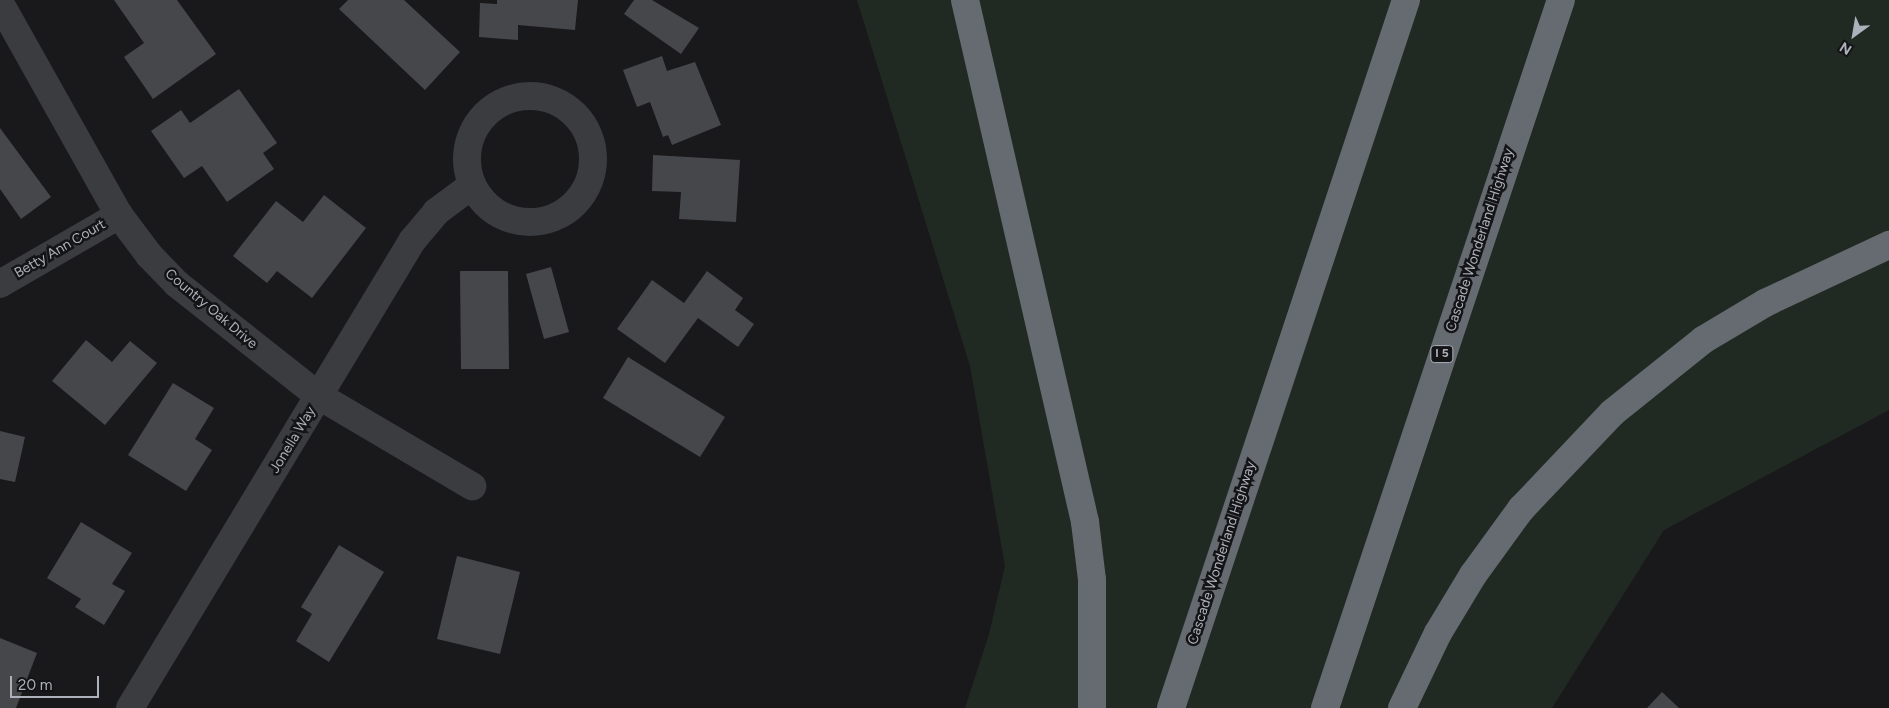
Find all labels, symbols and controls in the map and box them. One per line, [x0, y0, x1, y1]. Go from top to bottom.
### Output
north arrow [1829, 10, 1879, 60]
text: N [1837, 38, 1855, 58]
street label: Cascade Wonderland Highway [1442, 146, 1518, 334]
street label: Betty Ann Court [12, 216, 108, 282]
street label: Country Oak Drive [161, 266, 261, 352]
road number: I 5 [1430, 344, 1454, 364]
street label: Jonella Way [267, 404, 319, 476]
street label: Cascade Wonderland Highway [1184, 459, 1260, 647]
scale bar [12, 666, 101, 698]
text: 20 m [18, 676, 52, 694]

